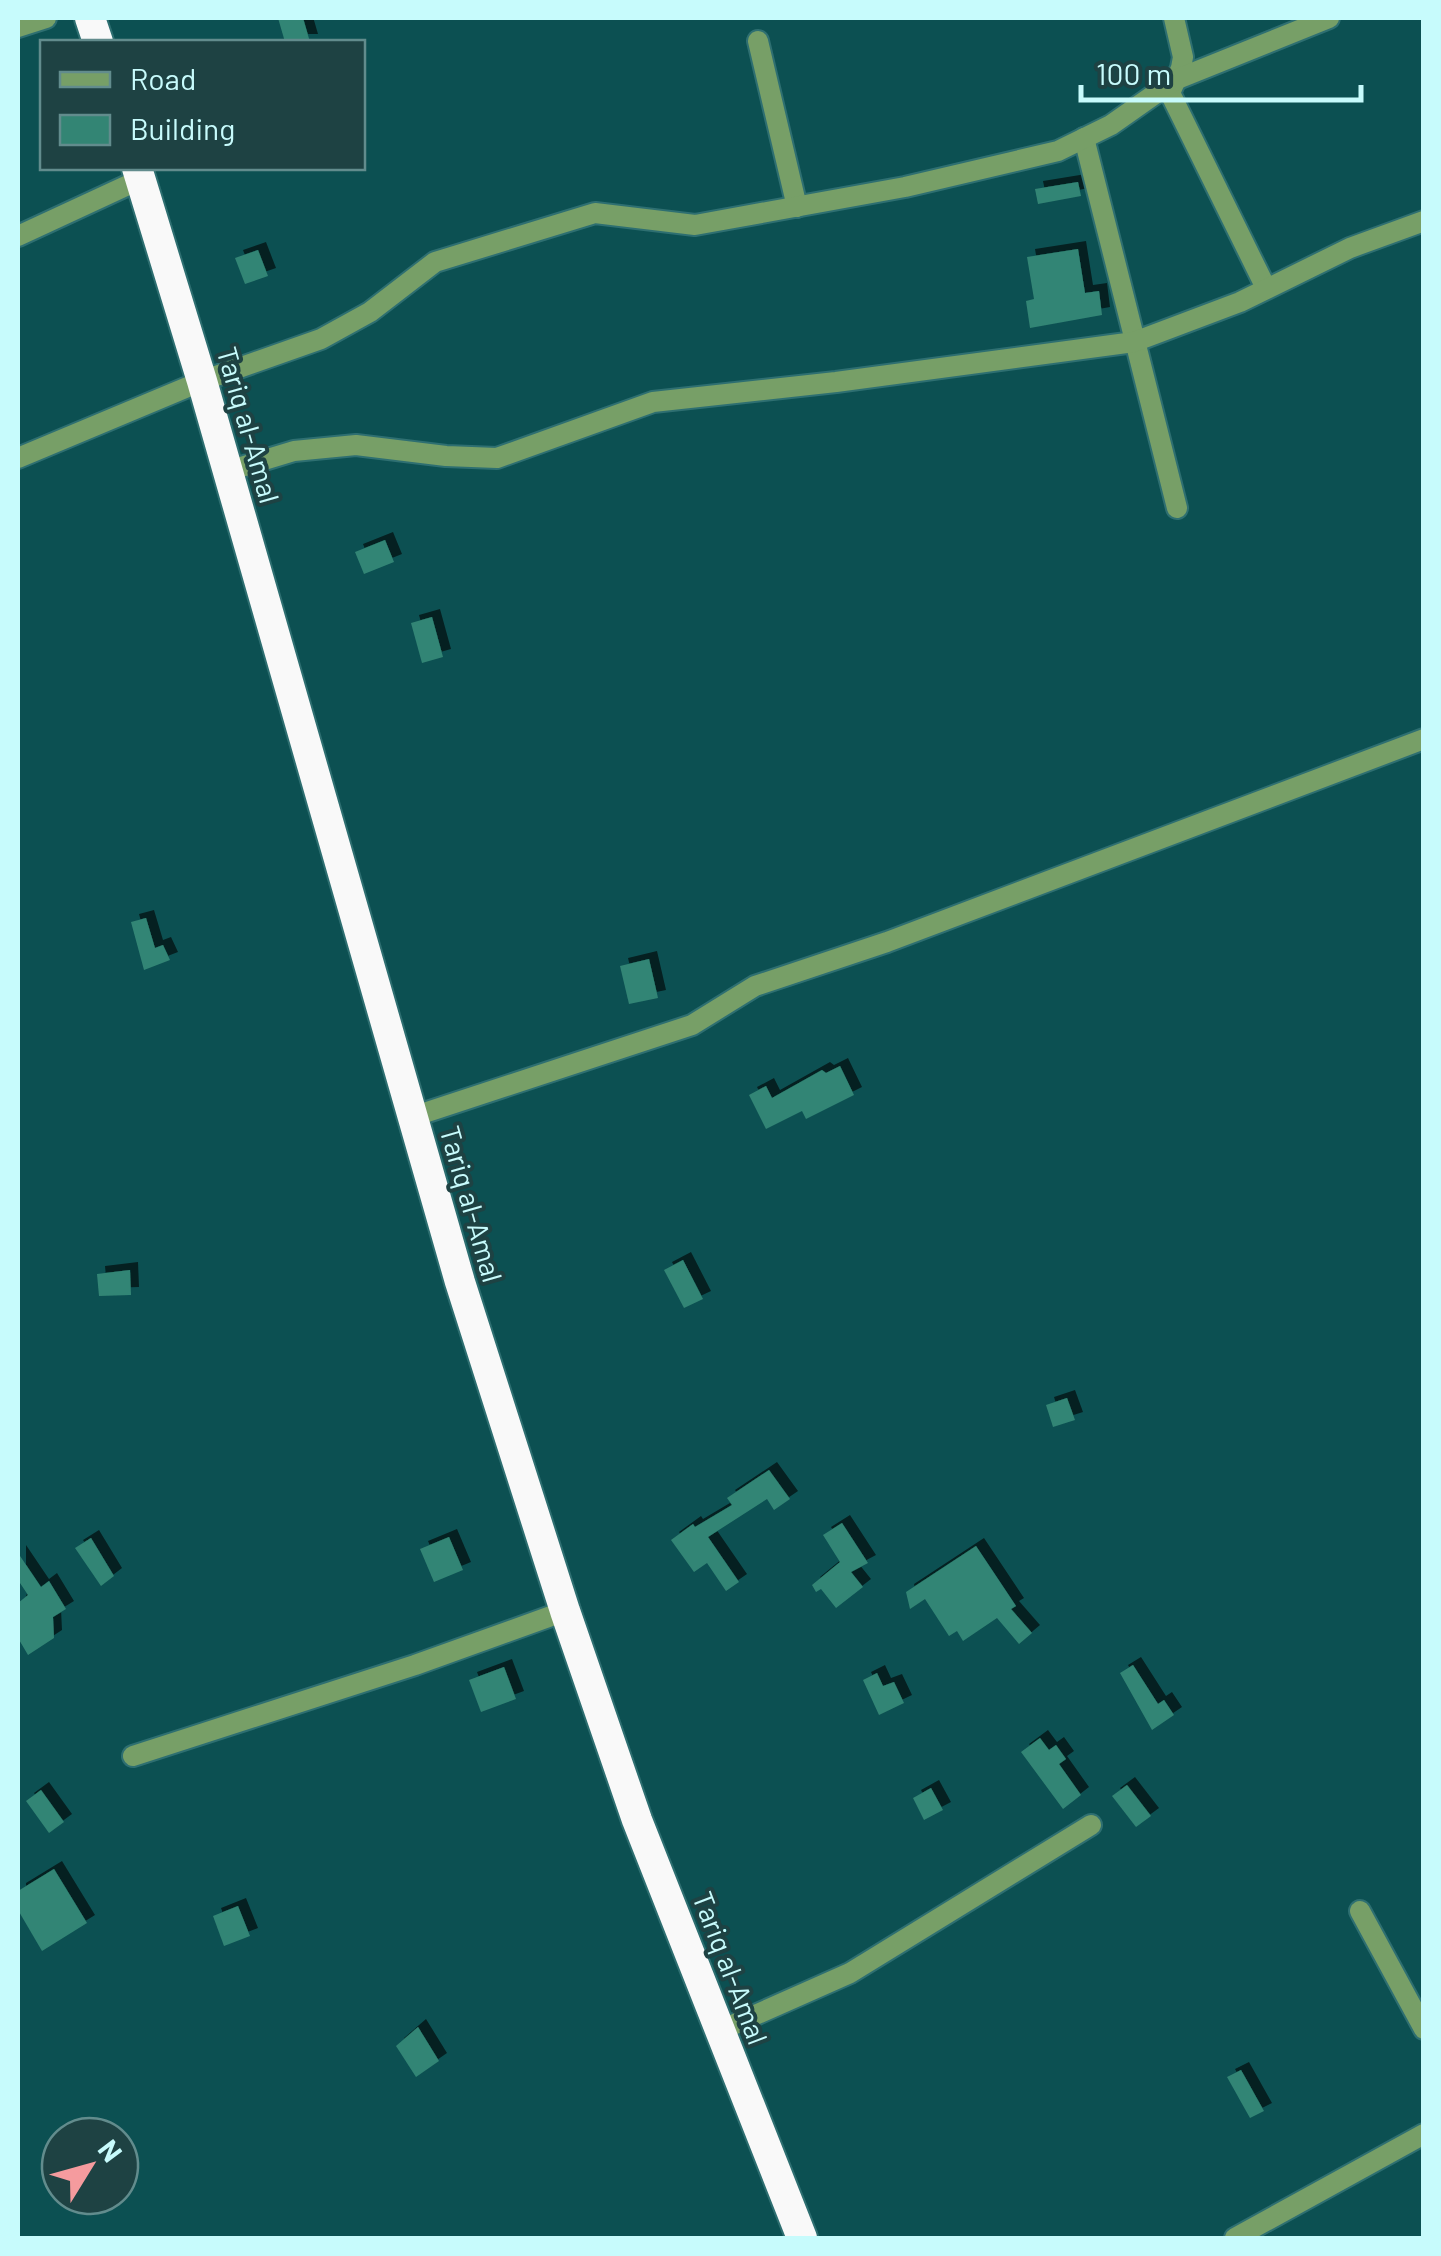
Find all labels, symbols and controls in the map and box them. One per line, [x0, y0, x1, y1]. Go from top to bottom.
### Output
legend [40, 40, 365, 170]
scale bar [1081, 40, 1361, 102]
text: 100 m [1096, 55, 1171, 91]
text: Road [130, 60, 196, 96]
text: Building [130, 110, 235, 146]
street label: Tariq al-Amal [210, 343, 287, 507]
street label: Tariq al-Amal [433, 1122, 510, 1286]
street label: Tariq al-Amal [686, 1886, 776, 2049]
north arrow [40, 2116, 140, 2216]
text: N [92, 2133, 130, 2168]

